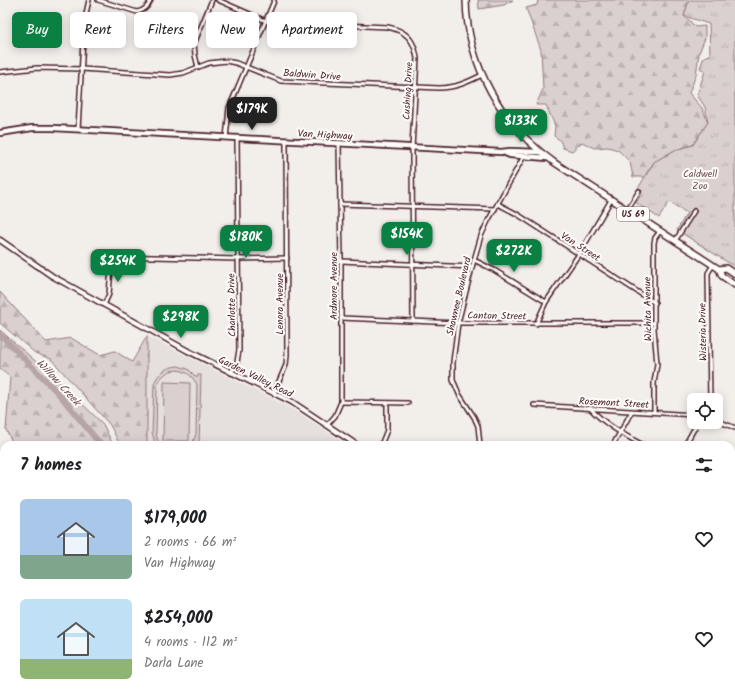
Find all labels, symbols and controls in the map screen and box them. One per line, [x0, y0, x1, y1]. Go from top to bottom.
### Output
chip: Buy [12, 12, 62, 48]
chip: Rent [70, 12, 126, 48]
chip: Filters [134, 12, 198, 48]
chip: New [206, 12, 259, 48]
chip: Apartment [267, 12, 357, 48]
street label: Cushing Drive [398, 61, 418, 120]
street label: Baldwin Drive [283, 65, 342, 85]
pin: $179K [224, 97, 280, 131]
text: $179K [236, 99, 268, 120]
pin: $133K [493, 109, 549, 143]
text: $133K [504, 111, 538, 132]
street label: Van Highway [297, 126, 353, 144]
park label: Caldwell Zoo [683, 166, 718, 194]
road number: US 69 [617, 207, 649, 221]
pin: $154K [379, 222, 435, 256]
text: $154K [390, 224, 424, 245]
pin: $180K [218, 225, 274, 259]
text: $180K [229, 227, 263, 248]
street label: Van Street [557, 228, 604, 266]
pin: $272K [486, 239, 542, 273]
text: $272K [496, 241, 532, 262]
pin: $254K [90, 249, 146, 283]
text: $254K [100, 251, 136, 272]
street label: Ardmore Avenue [326, 251, 342, 320]
street label: Shawnee Boulevard [442, 254, 476, 337]
street label: Charlotte Drive [223, 273, 241, 337]
street label: Lenora Avenue [272, 273, 288, 335]
street label: Wichita Avenue [639, 276, 657, 341]
street label: Wisteria Drive [694, 302, 712, 361]
pin: $298K [153, 305, 209, 339]
text: $298K [162, 307, 200, 328]
street label: Canton Street [467, 307, 527, 325]
street label: Garden Valley Road [216, 352, 296, 402]
water label: Willow Creek [32, 355, 86, 412]
street label: Rosemont Street [578, 393, 650, 413]
map controls [687, 393, 723, 429]
button: locate [687, 393, 723, 429]
text: 7 homes [20, 452, 82, 479]
icon: filters [693, 454, 715, 476]
text: $179,000 [144, 505, 206, 532]
icon: home [52, 515, 100, 563]
icon: heart [693, 528, 715, 550]
text: 2 rooms · 66 m² [144, 532, 236, 553]
text: Van Highway [144, 553, 215, 574]
text: $254,000 [144, 605, 212, 632]
icon: home [52, 615, 100, 663]
icon: heart [693, 628, 715, 650]
text: 4 rooms · 112 m² [144, 632, 237, 653]
text: Darla Lane [144, 653, 203, 674]

